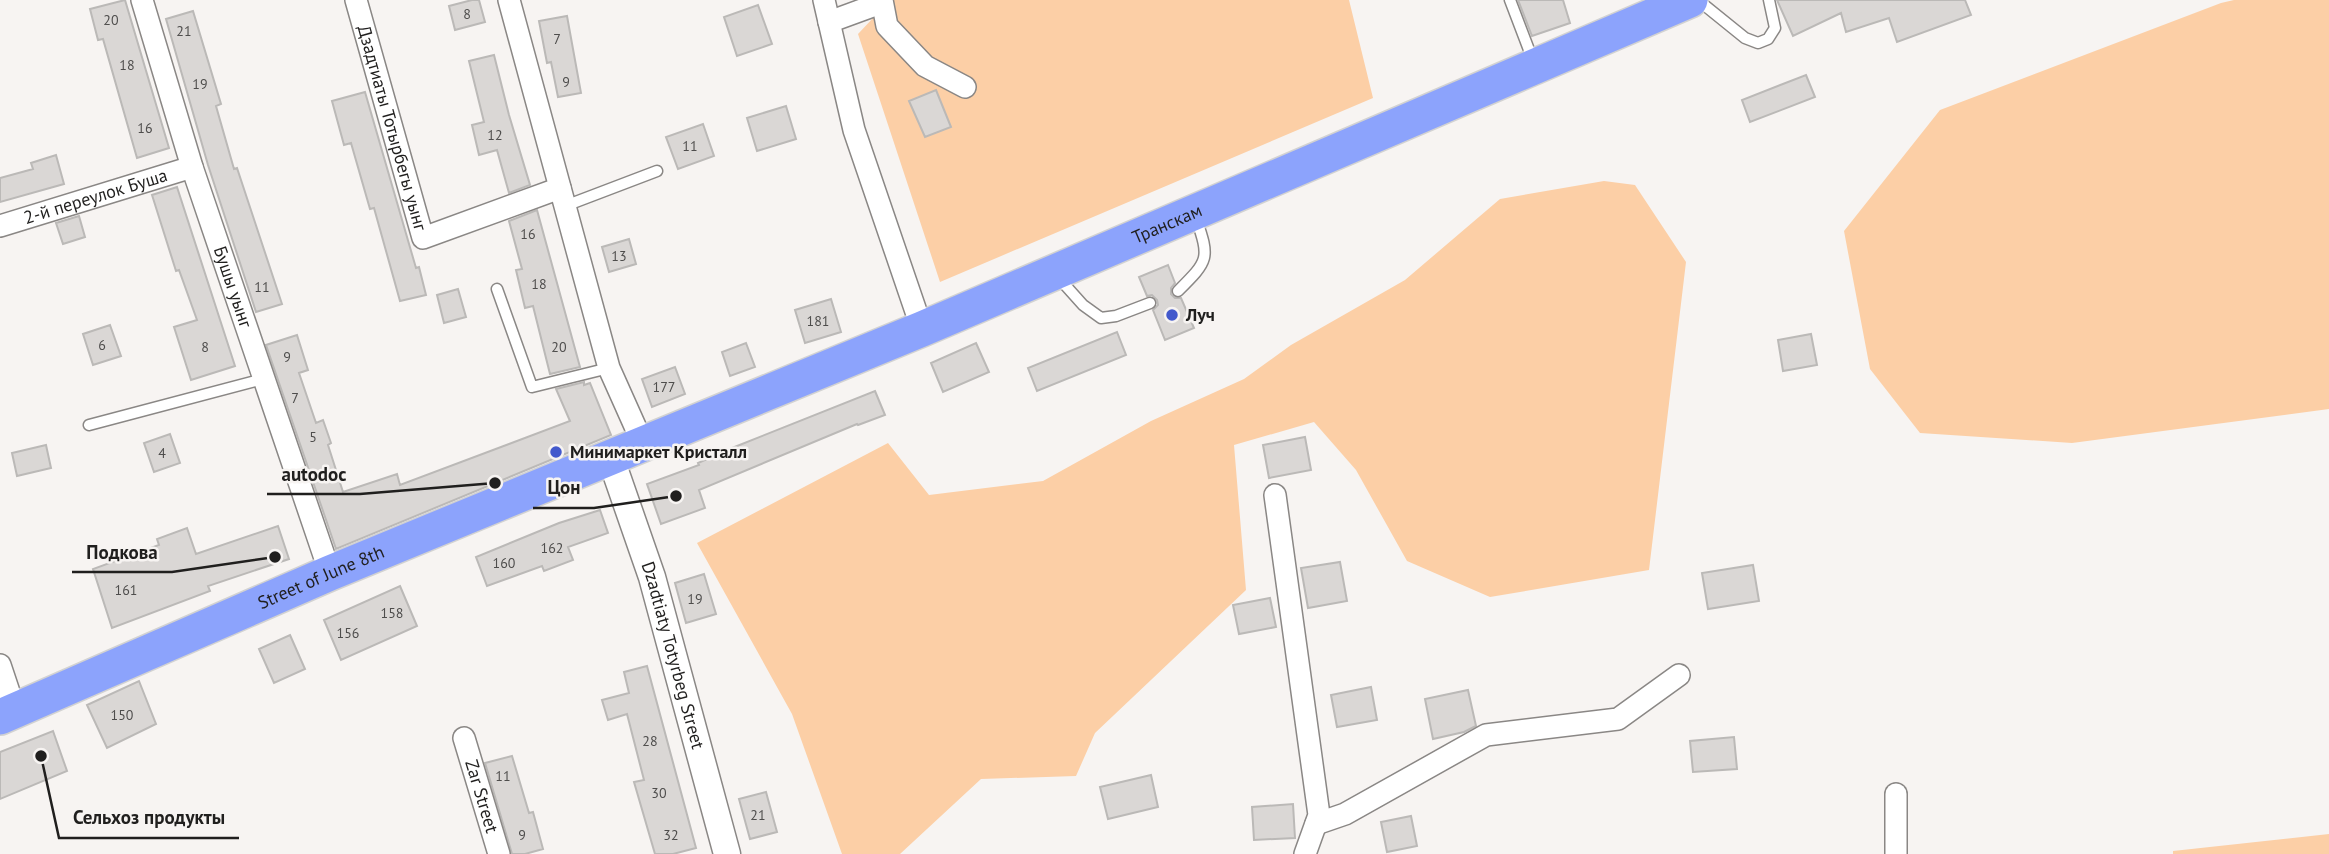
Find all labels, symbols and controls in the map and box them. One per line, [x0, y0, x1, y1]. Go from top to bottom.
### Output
house number: 8 [463, 5, 471, 23]
house number: 20 [103, 11, 119, 29]
house number: 21 [176, 22, 192, 40]
street label: Дзадтиаты Тотырбегы уынг [353, 22, 432, 234]
house number: 7 [553, 30, 561, 48]
house number: 18 [119, 56, 135, 74]
house number: 9 [562, 73, 570, 91]
house number: 19 [192, 75, 208, 93]
house number: 16 [137, 119, 153, 137]
house number: 12 [487, 126, 503, 144]
house number: 11 [682, 137, 698, 155]
street label: 2-й переулок Буша [21, 163, 170, 229]
street label: Транскам [1128, 198, 1205, 249]
house number: 16 [520, 225, 536, 243]
street label: Бушы уынг [209, 243, 258, 331]
house number: 13 [611, 247, 627, 265]
house number: 18 [531, 275, 547, 293]
house number: 11 [254, 278, 270, 296]
place label: Луч [1185, 303, 1215, 326]
marker: Луч [1164, 307, 1180, 323]
house number: 181 [807, 312, 829, 330]
house number: 6 [98, 336, 106, 354]
house number: 8 [201, 338, 209, 356]
house number: 20 [551, 338, 567, 356]
house number: 9 [283, 348, 291, 366]
house number: 177 [653, 378, 675, 396]
house number: 7 [291, 389, 299, 407]
house number: 5 [309, 428, 317, 446]
place label: Минимаркет Кристалл [570, 440, 747, 463]
house number: 4 [158, 444, 166, 462]
marker: Минимаркет Кристалл [548, 444, 564, 460]
callout: autodoc [267, 454, 360, 494]
text: autodoc [281, 462, 347, 486]
callout: Цон [533, 468, 594, 508]
text: Цон [547, 475, 581, 499]
callout: Подкова [72, 532, 172, 572]
house number: 162 [541, 539, 563, 557]
text: Подкова [86, 540, 158, 564]
street label: Street of June 8th [254, 540, 387, 614]
house number: 160 [493, 554, 516, 572]
street label: Dzadtiaty Totyrbeg Street [637, 558, 710, 751]
house number: 161 [115, 581, 137, 599]
house number: 19 [687, 590, 703, 608]
house number: 158 [381, 604, 403, 622]
house number: 156 [337, 624, 359, 642]
house number: 150 [111, 706, 134, 724]
house number: 28 [642, 732, 658, 750]
street label: Zar Street [460, 757, 504, 836]
house number: 11 [495, 767, 511, 785]
house number: 30 [651, 784, 667, 802]
callout: Сельхоз продукты [59, 798, 239, 838]
text: Сельхоз продукты [73, 805, 225, 829]
house number: 21 [750, 806, 766, 824]
house number: 9 [518, 826, 526, 844]
house number: 32 [663, 826, 679, 844]

